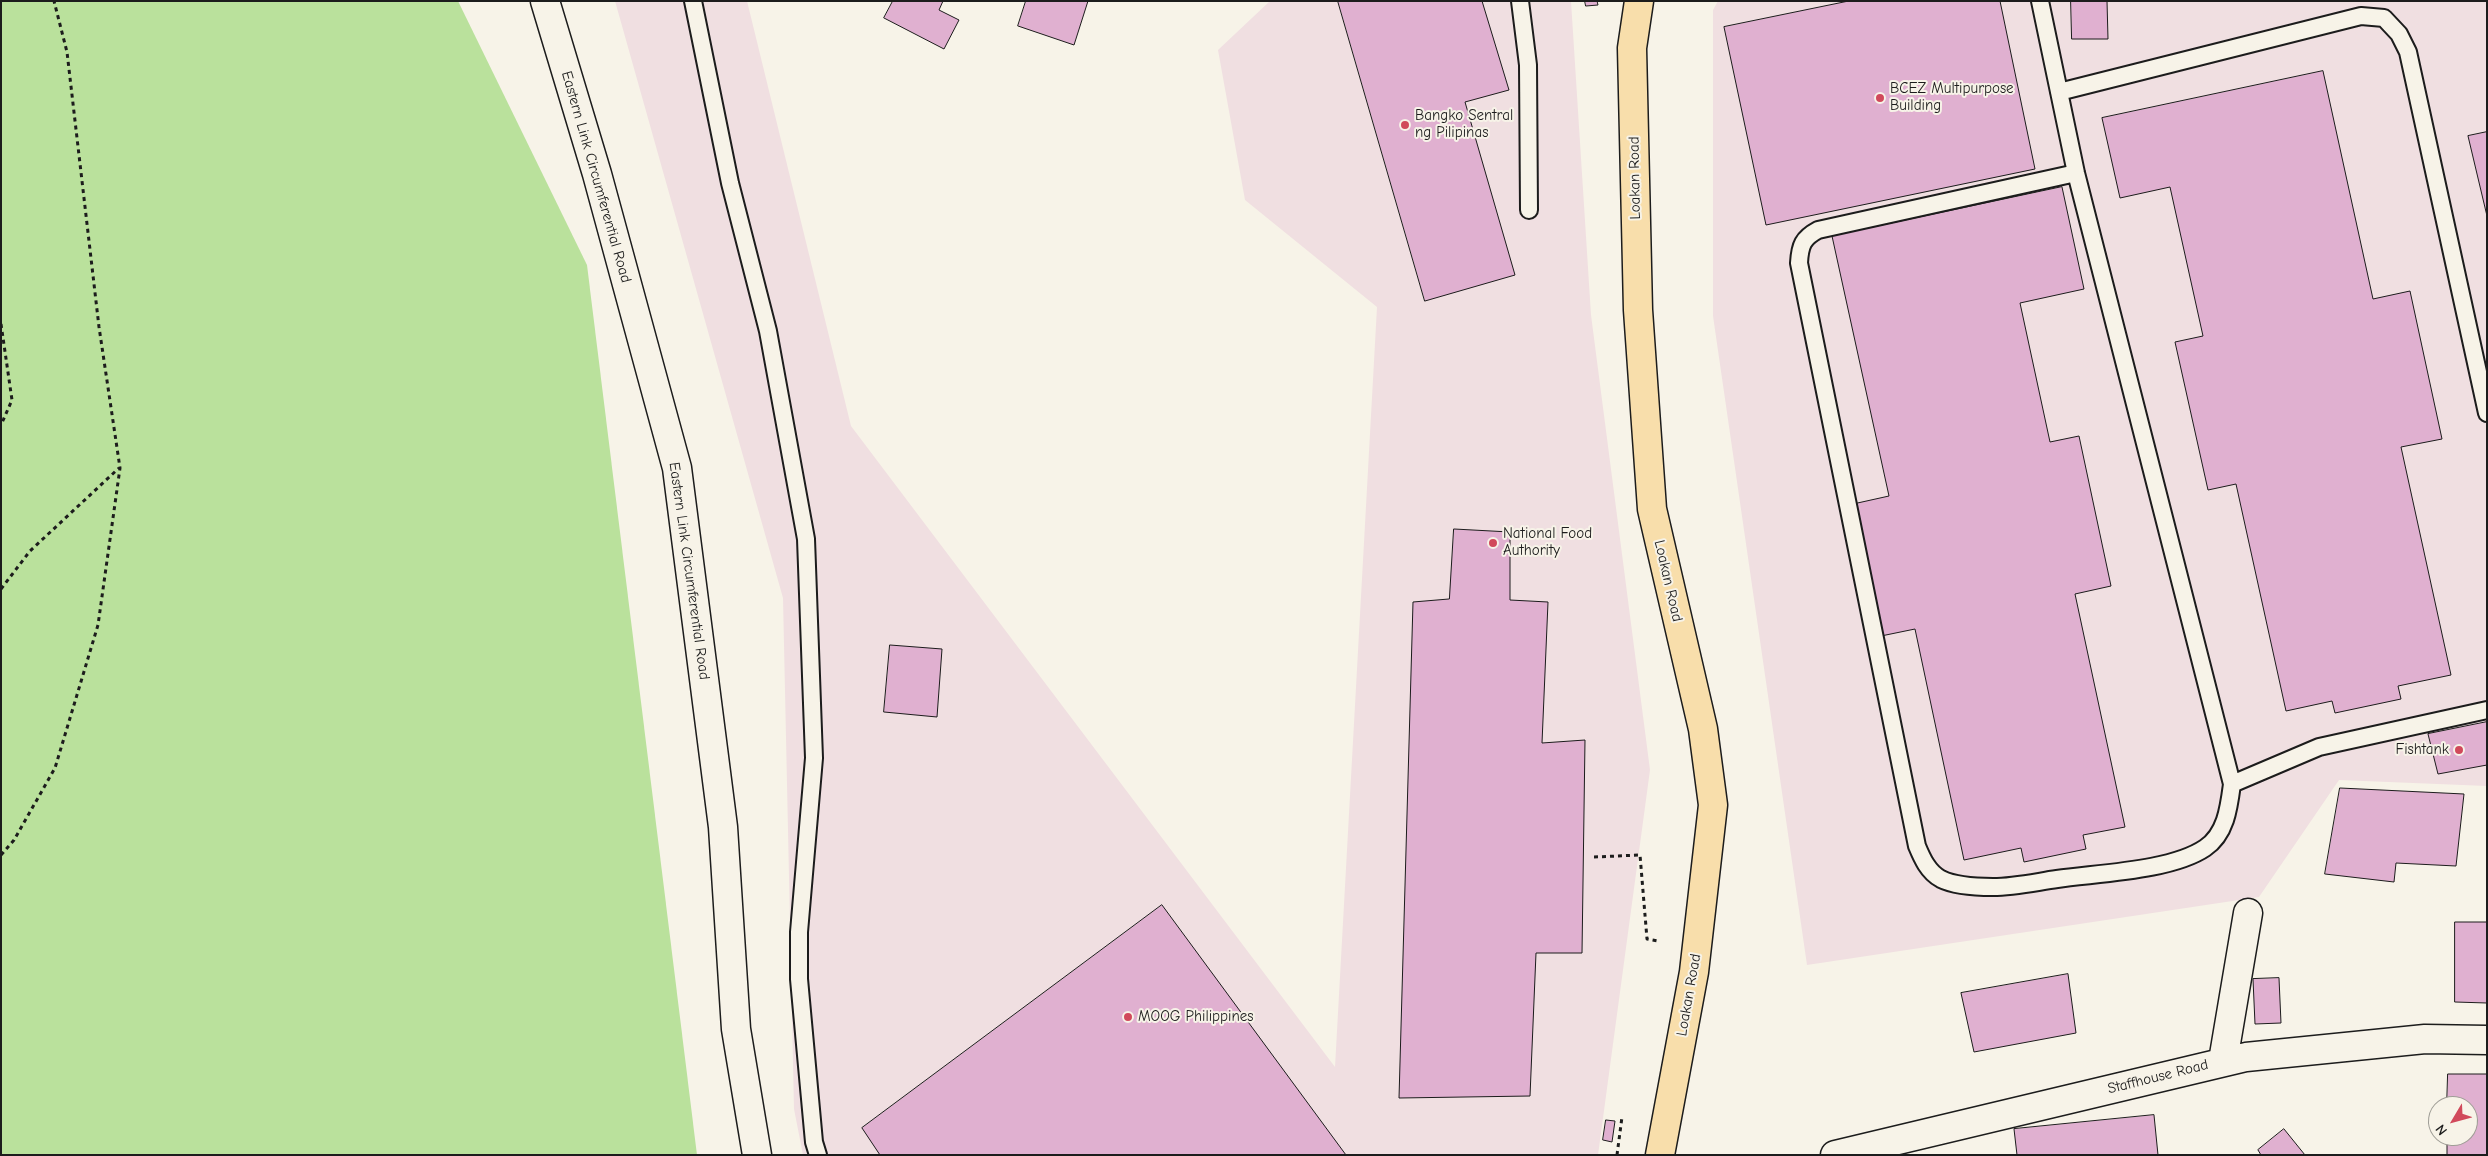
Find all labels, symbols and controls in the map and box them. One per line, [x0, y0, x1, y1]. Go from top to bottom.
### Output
street label: Eastern Link Circumferential Road [557, 69, 635, 285]
place label: BCEZ Multipurpose Building [1890, 80, 2014, 115]
marker: BCEZ Multipurpose Building [1874, 92, 1886, 104]
place label: Bangko Sentral ng Pilipinas [1415, 107, 1513, 142]
marker: Bangko Sentral ng Pilipinas [1399, 119, 1411, 131]
street label: Loakan Road [1625, 136, 1645, 220]
street label: Eastern Link Circumferential Road [665, 461, 713, 681]
place label: National Food Authority [1503, 525, 1592, 560]
marker: National Food Authority [1487, 537, 1499, 549]
street label: Loakan Road [1650, 538, 1686, 624]
place label: Fishtank [2396, 741, 2449, 759]
marker: Fishtank [2453, 744, 2465, 756]
street label: Loakan Road [1673, 952, 1705, 1038]
place label: MOOG Philippines [1138, 1008, 1253, 1026]
marker: MOOG Philippines [1122, 1011, 1134, 1023]
street label: Staffhouse Road [2106, 1056, 2210, 1098]
north arrow [2428, 1096, 2478, 1146]
text: N [2432, 1121, 2451, 1138]

